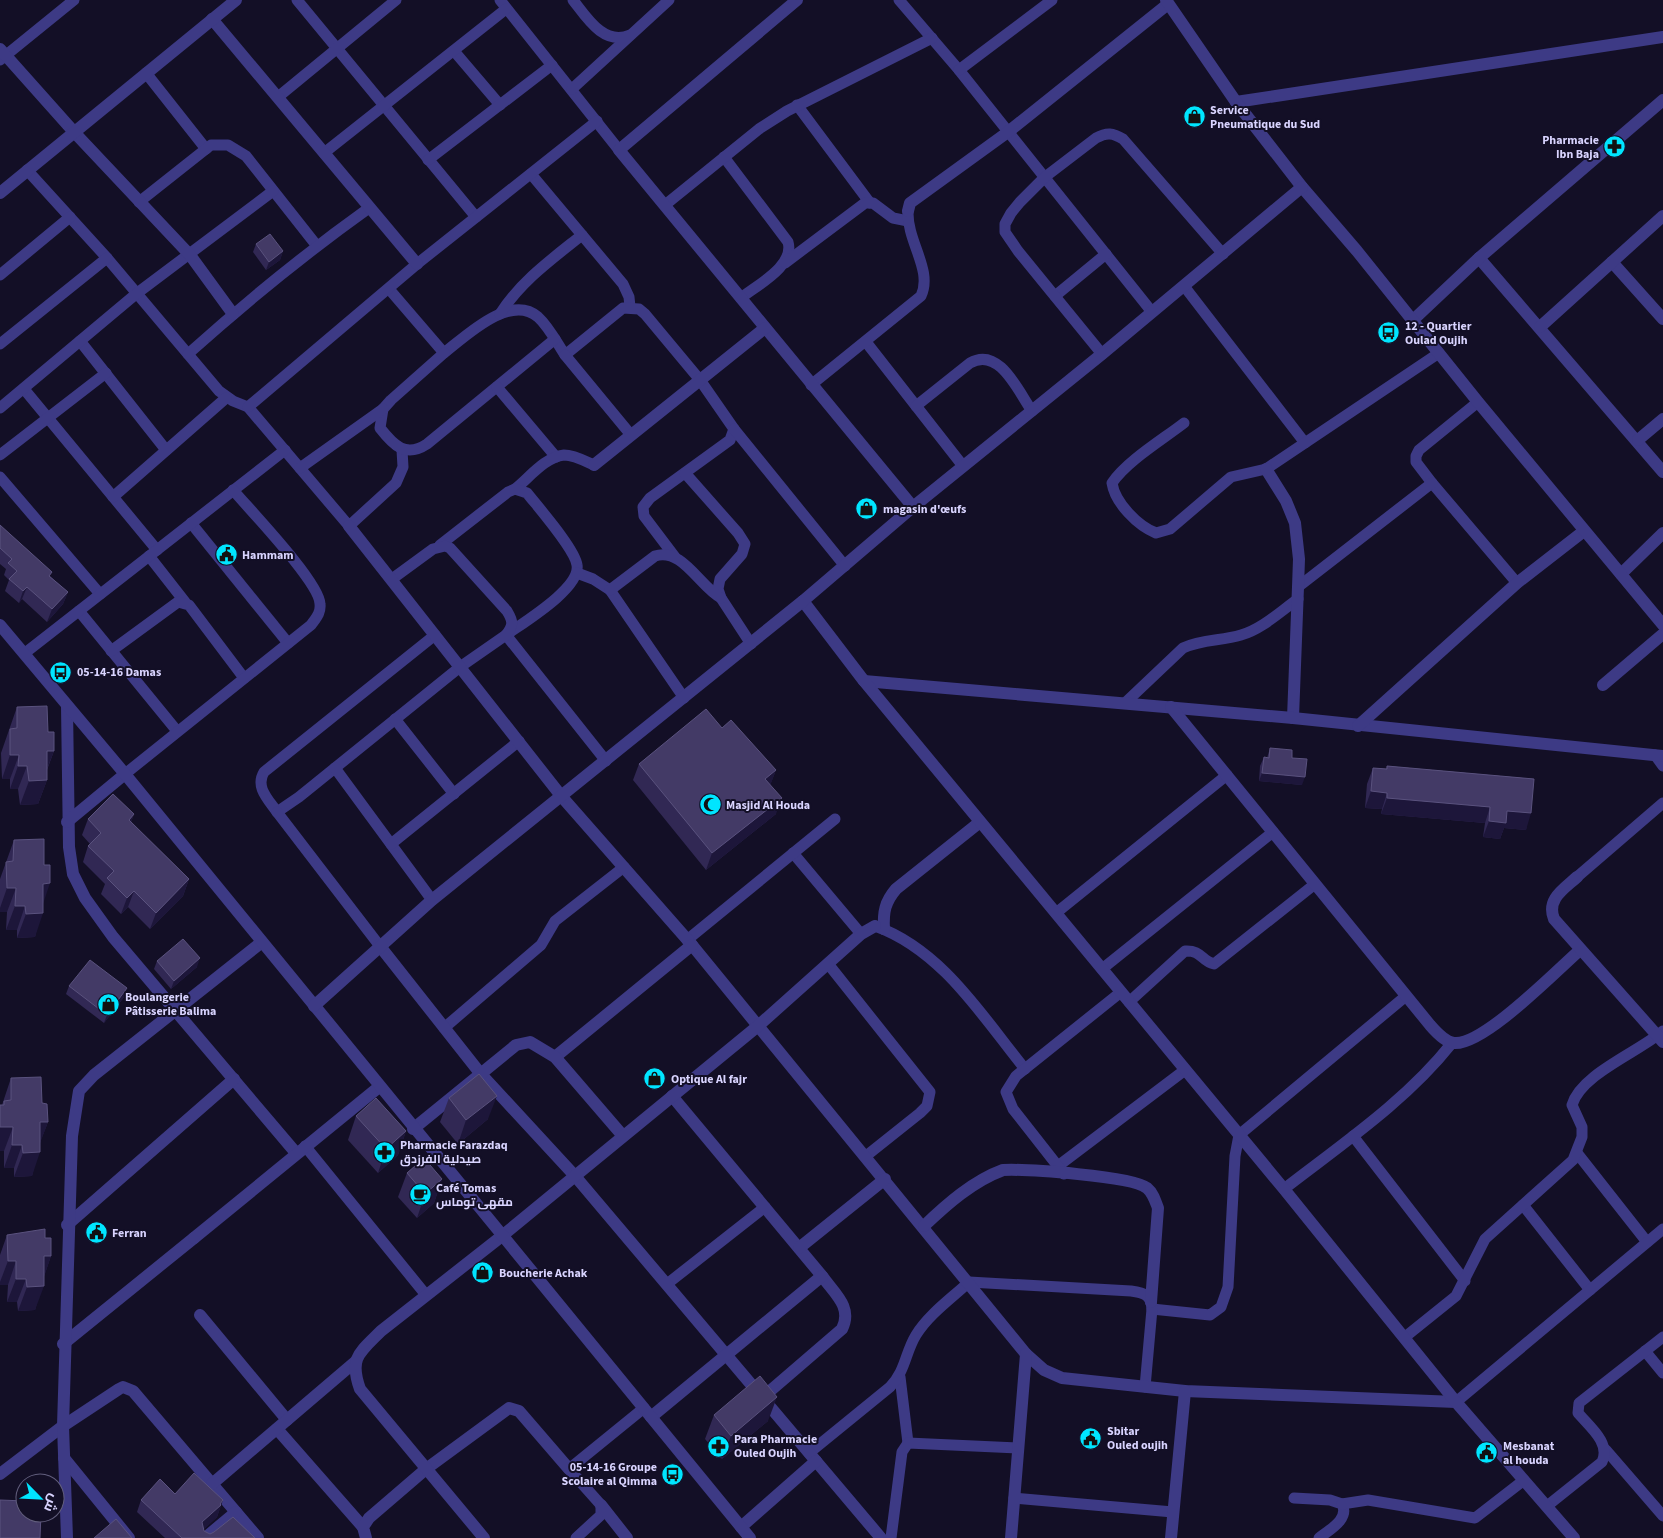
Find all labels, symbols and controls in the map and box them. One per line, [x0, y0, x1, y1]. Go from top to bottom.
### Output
place label: Service Pneumatique du Sud [1210, 102, 1320, 133]
shop icon: Service Pneumatique du Sud [1182, 105, 1206, 129]
place label: Pharmacie Ibn Baja [1542, 132, 1599, 163]
pharmacy icon: Pharmacie Ibn Baja [1603, 135, 1627, 159]
place label: 12 - Quartier Oulad Oujih [1405, 318, 1472, 349]
bus stop icon: 12 - Quartier Oulad Oujih [1377, 321, 1401, 345]
shop icon: magasin d'œufs [855, 497, 879, 521]
place label: magasin d'œufs [883, 501, 966, 518]
public building icon: Hammam [214, 543, 238, 567]
place label: Hammam [242, 547, 294, 564]
bus stop icon: 05-14-16 Damas [49, 660, 73, 684]
place label: 05-14-16 Damas [77, 664, 161, 681]
mosque icon: Masjid Al Houda [698, 793, 722, 817]
place label: Masjid Al Houda [726, 797, 810, 814]
place label: Boulangerie Pâtisserie Balima [125, 989, 216, 1020]
shop icon: Boulangerie Pâtisserie Balima [97, 992, 121, 1016]
shop icon: Optique Al fajr [643, 1067, 667, 1091]
place label: Optique Al fajr [671, 1071, 747, 1088]
place label: Pharmacie Farazdaq صيدلية الفرزدق [400, 1137, 508, 1168]
pharmacy icon: Pharmacie Farazdaq صيدلية الفرزدق [372, 1140, 396, 1164]
place label: Café Tomas مقهى توماس [436, 1180, 513, 1211]
cafe icon: Café Tomas مقهى توماس [408, 1183, 432, 1207]
public building icon: Ferran [84, 1221, 108, 1245]
place label: Ferran [112, 1225, 147, 1242]
shop icon: Boucherie Achak [471, 1261, 495, 1285]
place label: Boucherie Achak [499, 1265, 588, 1282]
place label: Sbitar Ouled oujih [1107, 1423, 1168, 1454]
public building icon: Sbitar Ouled oujih [1079, 1426, 1103, 1450]
place label: Para Pharmacie Ouled Oujih [734, 1431, 817, 1462]
pharmacy icon: Para Pharmacie Ouled Oujih [706, 1434, 730, 1458]
place label: Mesbanat al houda [1503, 1438, 1555, 1469]
public building icon: Mesbanat al houda [1475, 1441, 1499, 1465]
place label: 05-14-16 Groupe Scolaire al Qimma [561, 1459, 657, 1490]
bus stop icon: 05-14-16 Groupe Scolaire al Qimma [661, 1462, 685, 1486]
north arrow [15, 1473, 65, 1523]
text: ش [38, 1491, 64, 1515]

